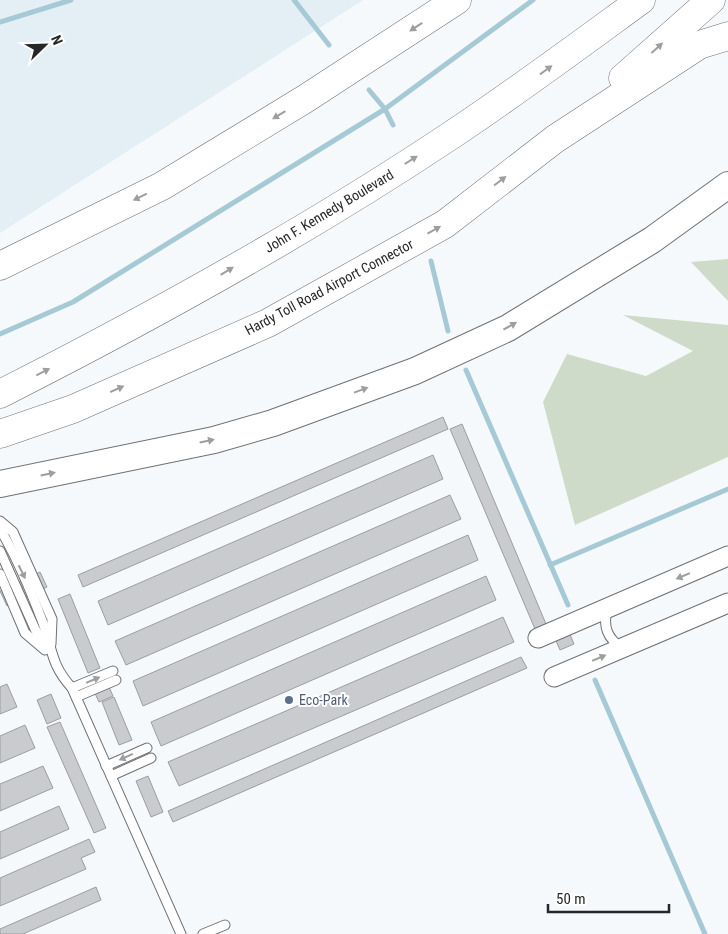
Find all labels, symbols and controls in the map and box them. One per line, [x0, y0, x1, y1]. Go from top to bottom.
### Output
north arrow [20, 20, 70, 70]
one-way arrow [410, 22, 423, 32]
text: N [48, 33, 66, 47]
one-way arrow [650, 43, 663, 54]
one-way arrow [539, 65, 553, 75]
one-way arrow [273, 110, 286, 119]
one-way arrow [405, 156, 418, 165]
street label: John F. Kennedy Boulevard [262, 166, 396, 256]
one-way arrow [493, 176, 507, 186]
one-way arrow [132, 193, 147, 201]
one-way arrow [427, 225, 441, 234]
street label: Hardy Toll Road Airport Connector [242, 236, 416, 338]
one-way arrow [221, 267, 234, 276]
one-way arrow [503, 322, 518, 330]
one-way arrow [36, 368, 51, 376]
one-way arrow [110, 385, 124, 393]
one-way arrow [354, 386, 369, 394]
one-way arrow [199, 437, 215, 445]
one-way arrow [40, 470, 55, 478]
one-way arrow [17, 565, 26, 580]
one-way arrow [676, 572, 690, 580]
one-way arrow [592, 654, 607, 662]
one-way arrow [86, 675, 100, 683]
place label: Eco-Park [299, 692, 348, 708]
marker: Eco-Park [283, 694, 295, 706]
one-way arrow [119, 753, 133, 761]
scale bar [548, 882, 669, 914]
text: 50 m [556, 890, 586, 908]

